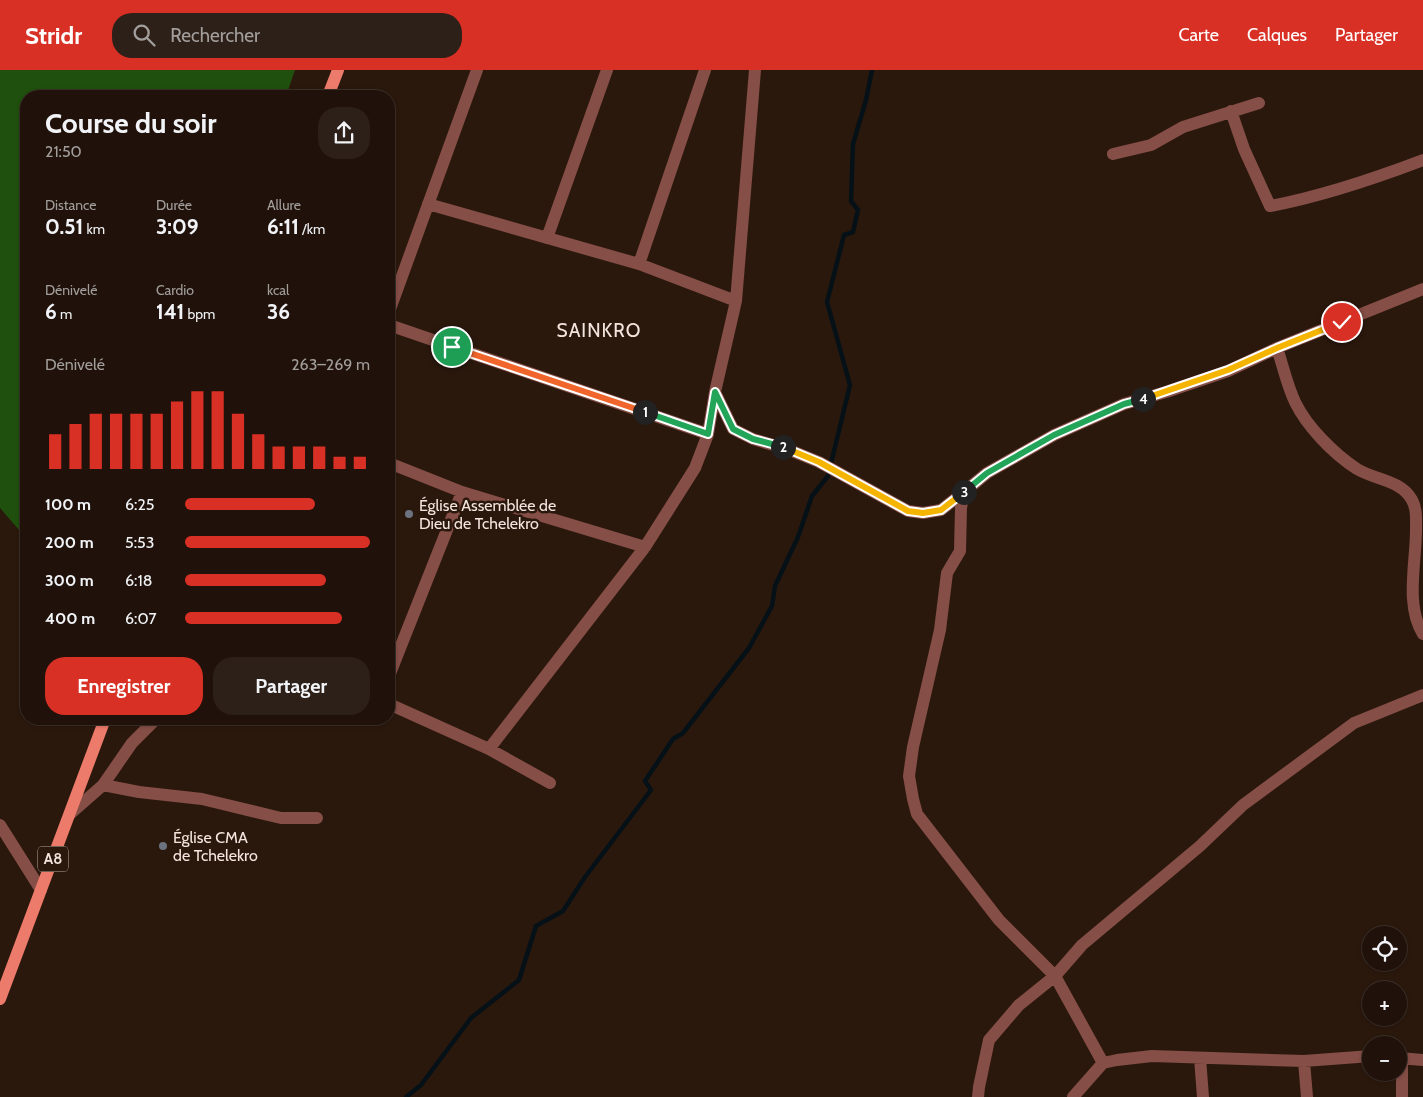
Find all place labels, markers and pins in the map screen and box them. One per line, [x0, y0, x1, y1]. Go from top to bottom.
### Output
pin [1321, 301, 1363, 343]
pin [431, 326, 473, 368]
pin: 4 [1130, 386, 1156, 412]
pin: 1 [632, 400, 658, 424]
pin: 2 [770, 434, 796, 460]
pin: 3 [952, 480, 976, 504]
place label: Église Assemblée de Dieu de Tchelekro [419, 496, 556, 533]
marker: Église Assemblée de Dieu de Tchelekro [403, 508, 415, 520]
place label: Église CMA de Tchelekro [173, 828, 258, 865]
marker: Église CMA de Tchelekro [157, 840, 169, 852]

